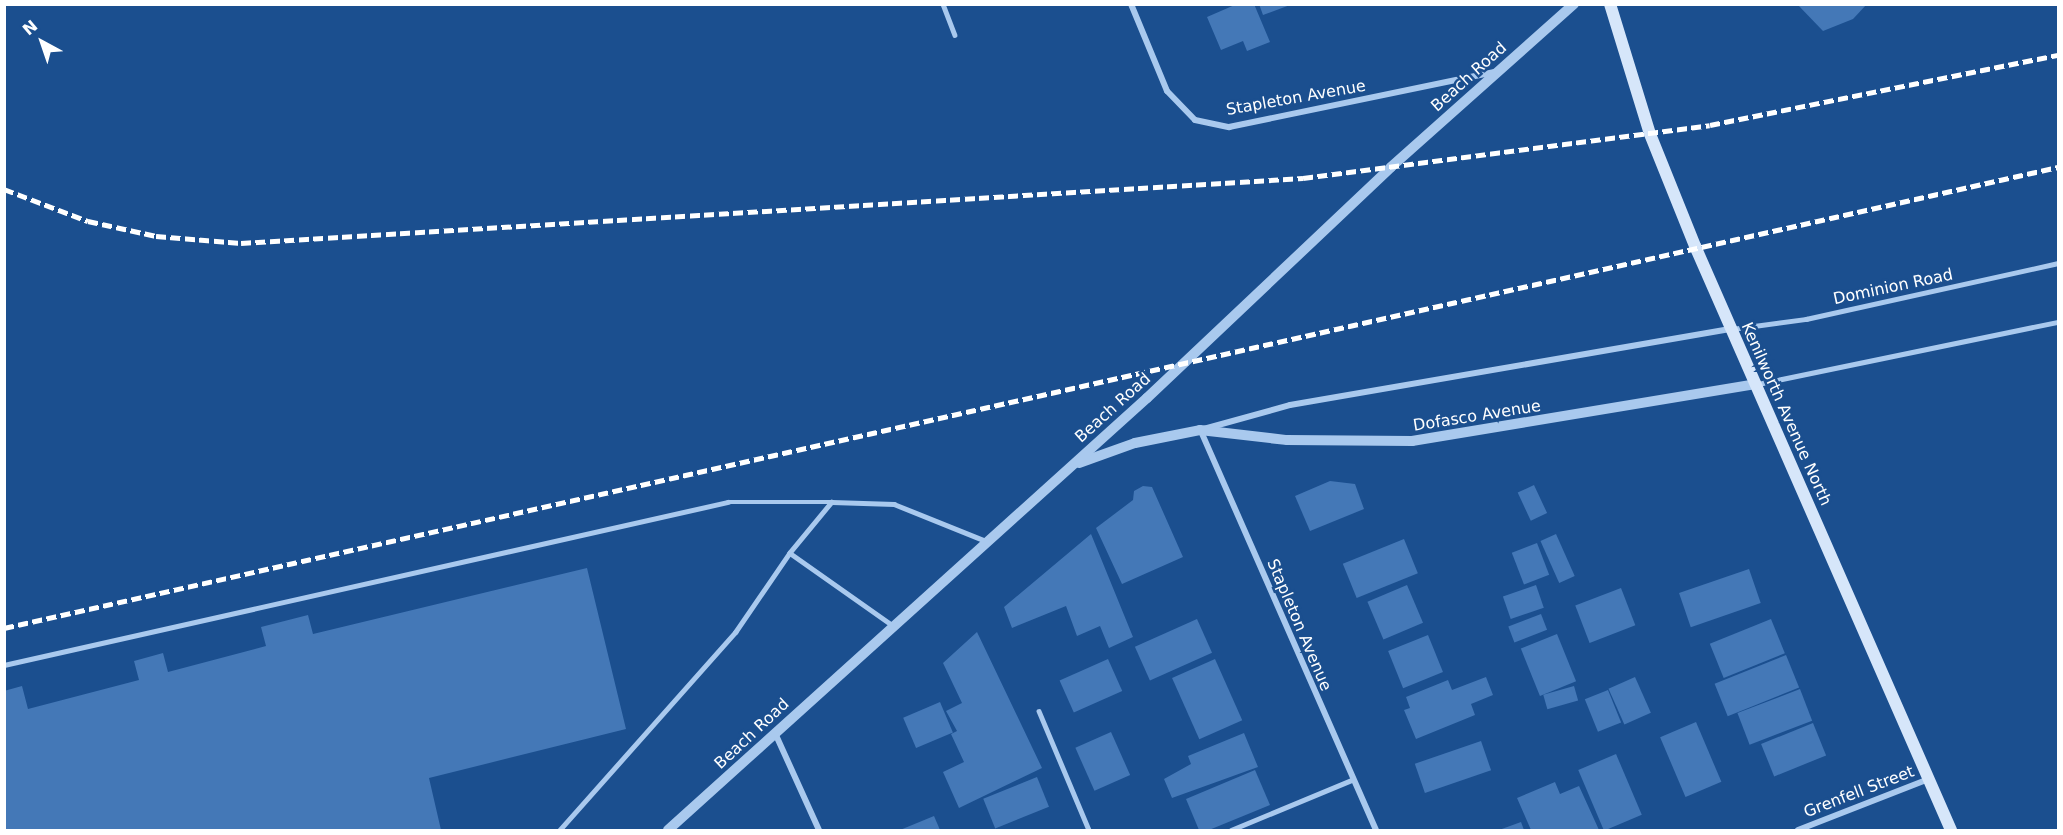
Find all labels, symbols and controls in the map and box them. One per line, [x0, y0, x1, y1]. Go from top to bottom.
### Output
north arrow [12, 12, 72, 72]
text: N [19, 16, 41, 39]
street label: Beach Road [1427, 38, 1511, 116]
street label: Stapleton Avenue [1225, 76, 1367, 120]
street label: Dominion Road [1831, 265, 1955, 309]
street label: Kenilworth Avenue North [1737, 319, 1835, 509]
street label: Beach Road [1071, 369, 1155, 447]
street label: Dofasco Avenue [1412, 396, 1542, 436]
street label: Stapleton Avenue [1263, 556, 1335, 694]
street label: Beach Road [711, 695, 793, 773]
street label: Grenfell Street [1801, 762, 1917, 822]

